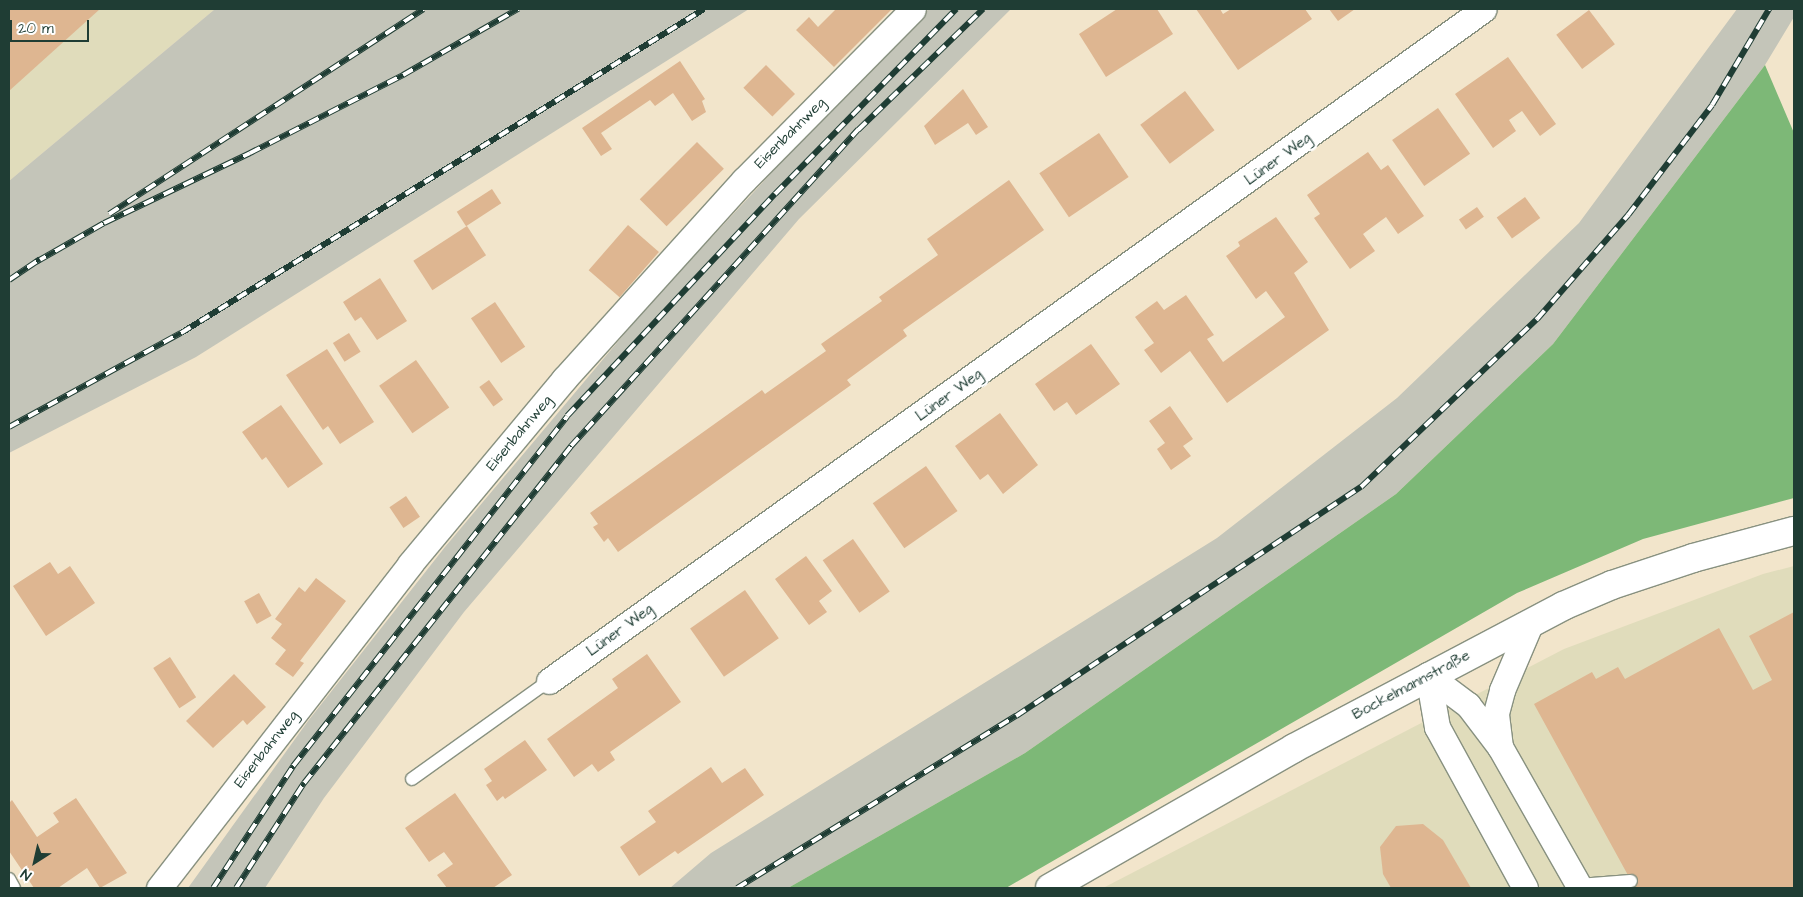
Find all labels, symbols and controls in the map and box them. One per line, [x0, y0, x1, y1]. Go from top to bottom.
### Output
scale bar [12, 10, 91, 42]
text: 20 m [18, 18, 54, 39]
street label: Eisenbahnweg [751, 94, 829, 172]
street label: Lüner Weg [1241, 129, 1315, 189]
street label: Lüner Weg [912, 365, 986, 425]
street label: Eisenbahnweg [482, 391, 556, 475]
street label: Lüner Weg [583, 600, 657, 660]
street label: Bockelmannstraße [1349, 646, 1473, 724]
street label: Eisenbahnweg [230, 707, 302, 791]
north arrow [10, 837, 60, 887]
text: N [17, 864, 36, 885]

